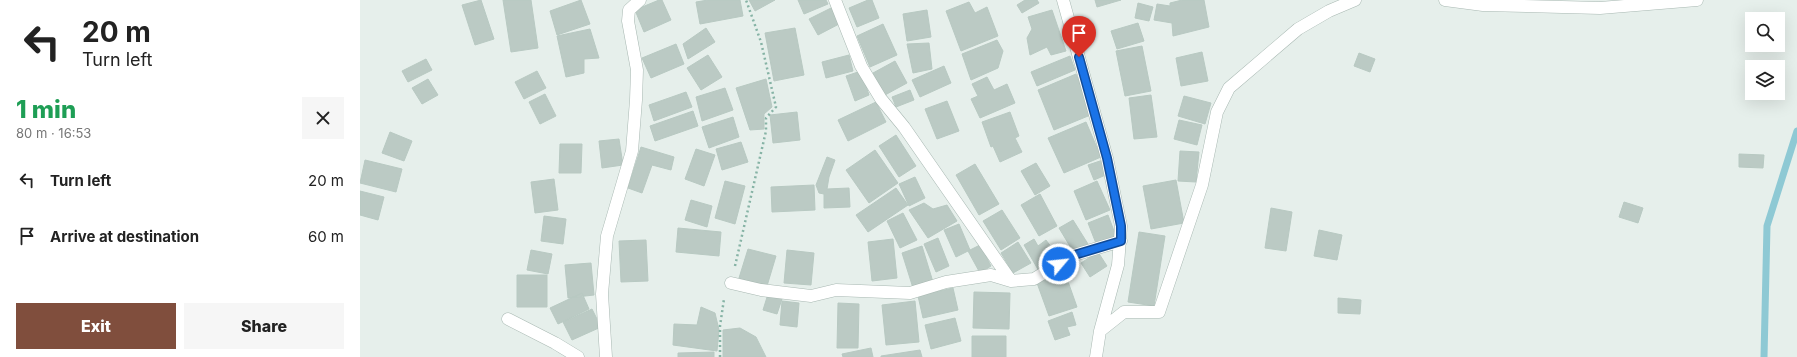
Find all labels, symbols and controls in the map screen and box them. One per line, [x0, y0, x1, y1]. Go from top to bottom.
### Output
map controls [1745, 12, 1785, 100]
button: search [1745, 12, 1785, 52]
text: 20 m [82, 15, 151, 49]
icon: left [16, 16, 68, 68]
pin [1062, 16, 1096, 57]
icon: arrive [1068, 22, 1090, 44]
text: Turn left [82, 49, 152, 70]
button: layers [1745, 60, 1785, 100]
text: 1 min [16, 95, 76, 124]
button: close [302, 97, 344, 139]
text: 80 m · 16:53 [16, 125, 91, 141]
icon: left [16, 169, 38, 191]
text: Turn left [50, 171, 111, 190]
text: 20 m [308, 171, 344, 190]
icon: arrive [16, 225, 38, 247]
text: Arrive at destination [50, 227, 199, 246]
text: 60 m [308, 227, 344, 246]
position arrow [1038, 243, 1080, 285]
button: Exit [16, 303, 176, 349]
button: Share [184, 303, 344, 349]

